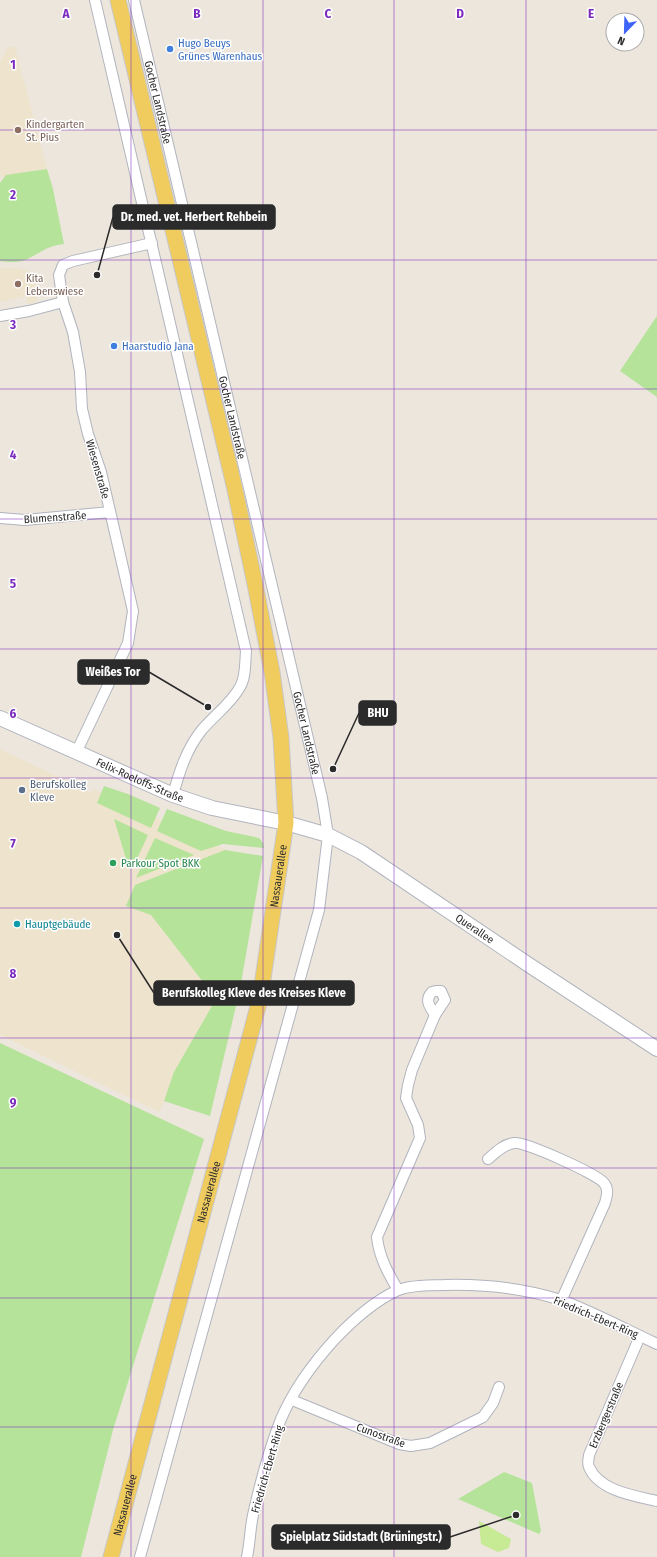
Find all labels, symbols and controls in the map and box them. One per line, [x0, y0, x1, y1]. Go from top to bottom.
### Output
text: A [61, 6, 70, 21]
text: B [193, 6, 201, 21]
text: C [325, 6, 332, 21]
text: D [456, 6, 464, 21]
text: E [588, 6, 594, 21]
north arrow [605, 12, 645, 52]
text: N [616, 33, 627, 48]
place label: Hugo Beuys Grünes Warenhaus [178, 37, 262, 63]
marker: Hugo Beuys Grünes Warenhaus [165, 44, 175, 54]
text: 1 [10, 57, 16, 72]
street label: Gocher Landstraße [142, 59, 174, 145]
place label: Kindergarten St. Pius [26, 118, 84, 144]
marker: Kindergarten St. Pius [13, 125, 23, 135]
text: 2 [9, 187, 16, 202]
callout: Dr. med. vet. Herbert Rehbein [113, 205, 275, 229]
text: Dr. med. vet. Herbert Rehbein [121, 210, 267, 224]
place label: Kita Lebenswiese [26, 272, 83, 298]
marker: Kita Lebenswiese [13, 279, 23, 289]
text: 3 [9, 317, 16, 332]
place label: Haarstudio Jana [122, 340, 194, 353]
marker: Haarstudio Jana [109, 341, 119, 351]
street label: Gocher Landstraße [216, 375, 248, 461]
street label: Wiesenstraße [83, 438, 112, 500]
text: 4 [10, 447, 17, 462]
street label: Blumenstraße [23, 509, 87, 526]
text: 5 [10, 576, 16, 591]
callout: Weißes Tor [78, 660, 149, 684]
text: Weißes Tor [86, 665, 141, 679]
street label: Gocher Landstraße [290, 690, 322, 776]
callout: BHU [359, 701, 396, 725]
text: 6 [10, 706, 17, 721]
text: BHU [368, 706, 388, 720]
street label: Felix-Roeloffs-Straße [94, 756, 185, 805]
place label: Berufskolleg Kleve [30, 778, 87, 804]
marker: Berufskolleg Kleve [17, 785, 27, 795]
text: 7 [10, 836, 16, 851]
street label: Nassauerallee [268, 844, 290, 908]
place label: Parkour Spot BKK [121, 857, 200, 870]
marker: Parkour Spot BKK [108, 858, 118, 868]
street label: Querallee [453, 911, 496, 947]
place label: Hauptgebäude [25, 918, 91, 931]
marker: Hauptgebäude [12, 919, 22, 929]
text: 8 [10, 966, 17, 981]
callout: Berufskolleg Kleve des Kreises Kleve [154, 981, 354, 1005]
text: Berufskolleg Kleve des Kreises Kleve [162, 986, 346, 1000]
text: 9 [10, 1095, 17, 1110]
street label: Nassauerallee [195, 1160, 223, 1224]
street label: Friedrich-Ebert-Ring [551, 1294, 641, 1342]
street label: Erzbergerstraße [587, 1380, 626, 1450]
street label: Cunostraße [355, 1421, 407, 1450]
street label: Friedrich-Ebert-Ring [249, 1423, 286, 1515]
street label: Nassauerallee [111, 1473, 140, 1537]
callout: Spielplatz Südstadt (Brüningstr.) [272, 1525, 450, 1549]
text: Spielplatz Südstadt (Brüningstr.) [280, 1530, 442, 1544]

